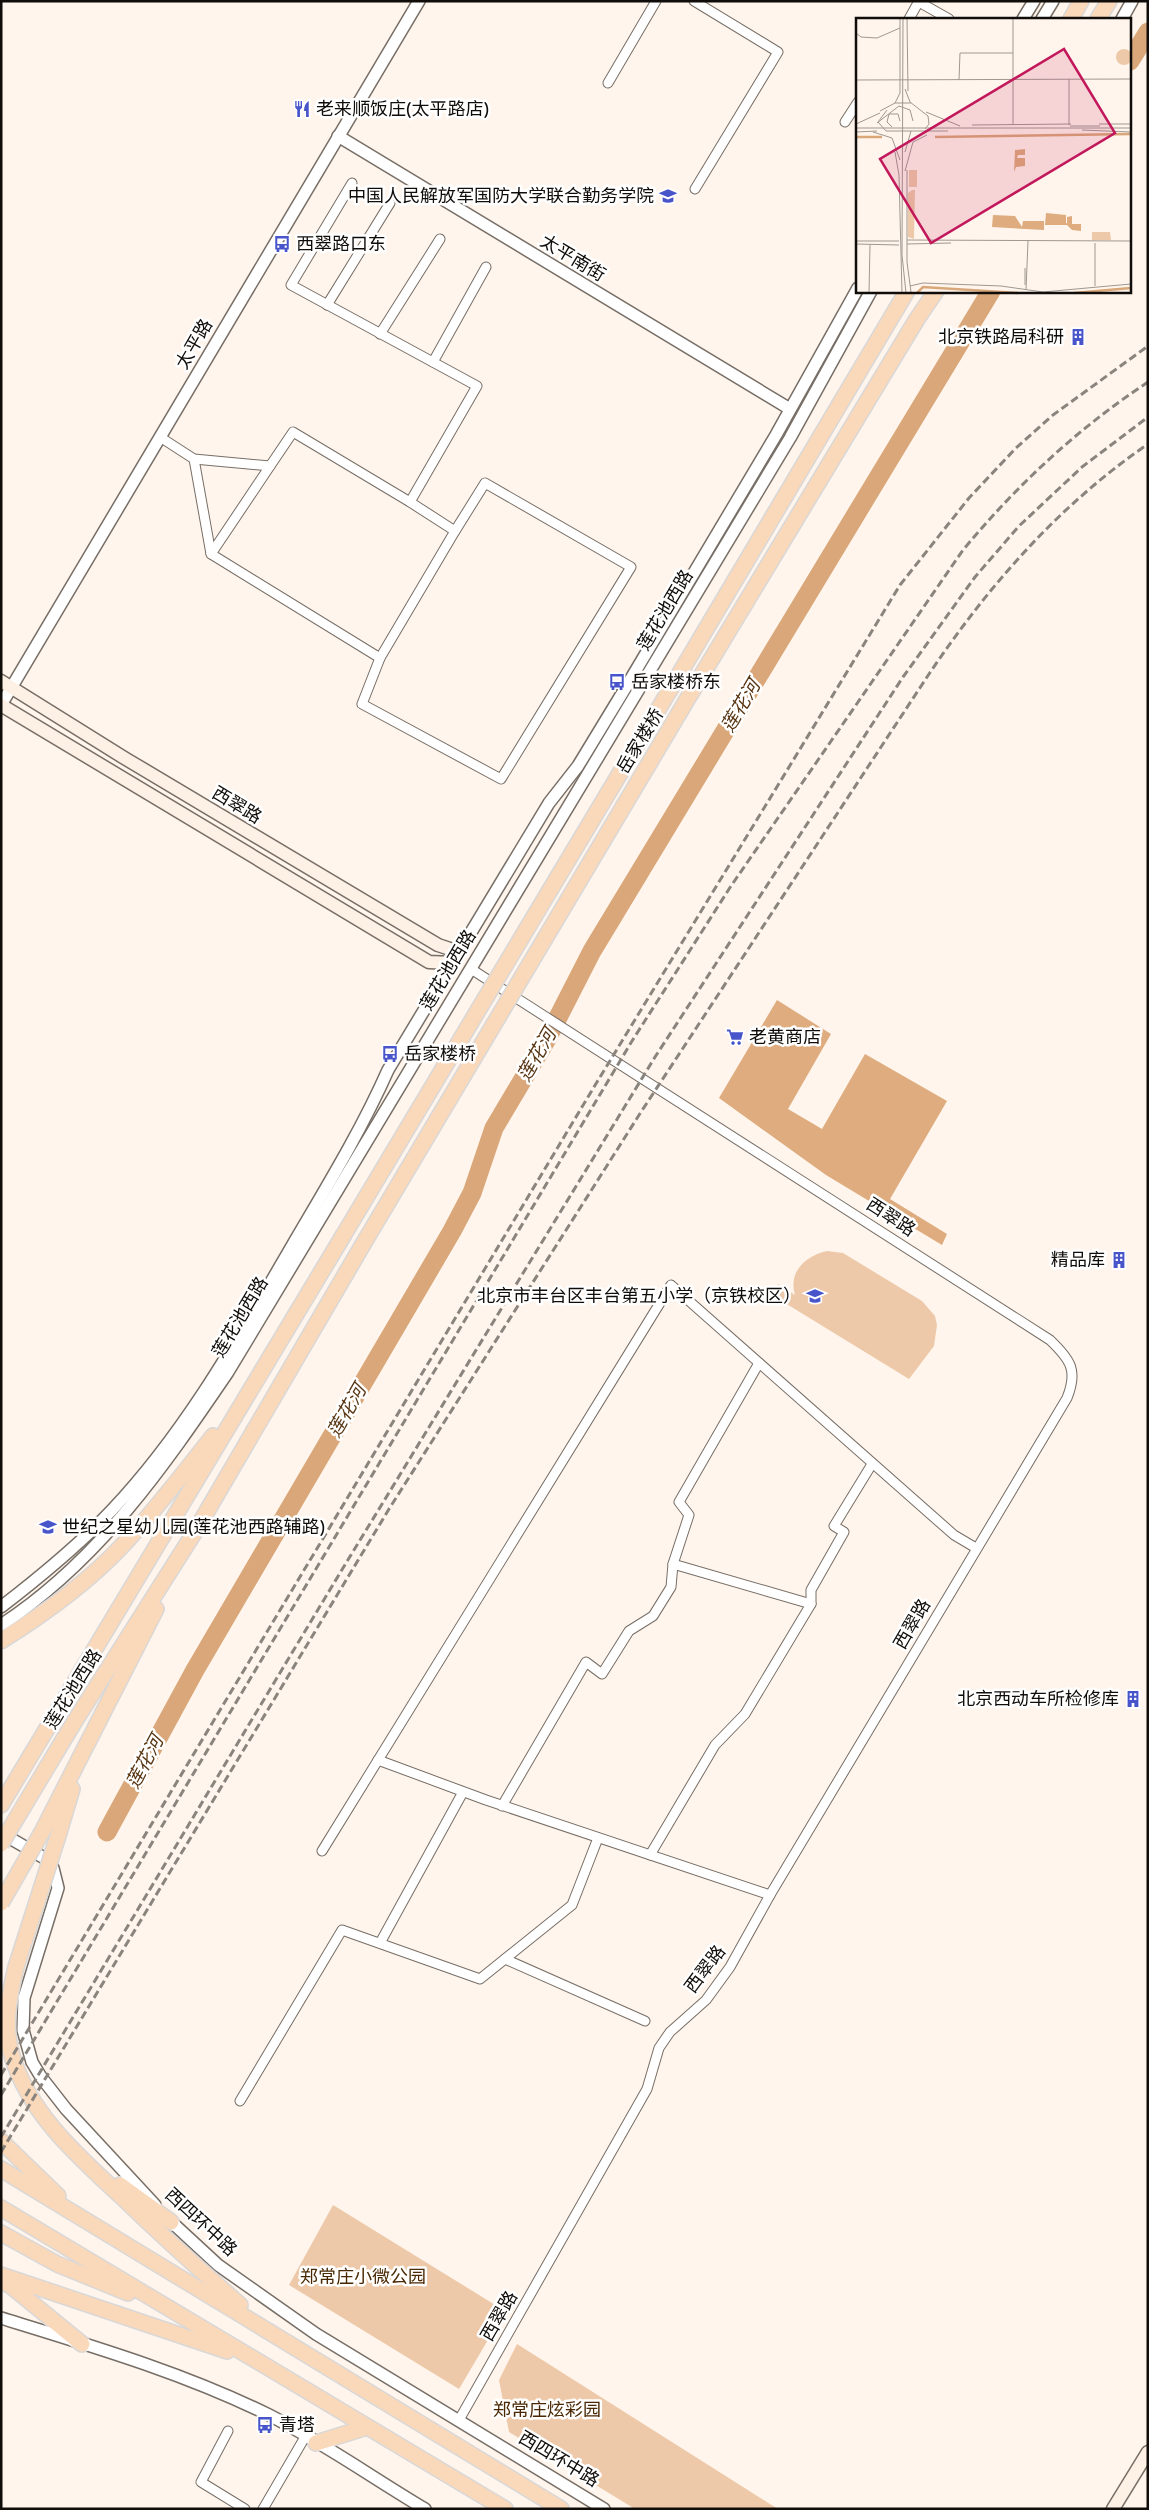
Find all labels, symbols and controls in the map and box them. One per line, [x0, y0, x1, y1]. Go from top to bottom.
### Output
inset map [856, 18, 1132, 292]
place label: 老来顺饭庄(太平路店) [316, 98, 489, 120]
restaurant icon: 老来顺饭庄(太平路店) [292, 99, 312, 119]
place label: 中国人民解放军国防大学联合勤务学院 [348, 185, 654, 207]
school or university icon: 中国人民解放军国防大学联合勤务学院 [658, 186, 678, 206]
street label: 太平南街 [536, 230, 610, 286]
place label: 西翠路口东 [296, 233, 386, 255]
bus stop icon: 西翠路口东 [272, 234, 292, 254]
street label: 太平路 [171, 315, 217, 373]
place label: 北京铁路局科研 [938, 326, 1064, 348]
building icon: 北京铁路局科研 [1068, 327, 1088, 347]
street label: 莲花池西路 [632, 566, 698, 654]
place label: 岳家楼桥东 [631, 671, 721, 693]
bus stop icon: 岳家楼桥东 [607, 672, 627, 692]
water label: 莲花河 [717, 672, 767, 736]
street label: 岳家楼桥 [612, 704, 668, 778]
street label: 西翠路 [208, 782, 266, 828]
street label: 莲花池西路 [415, 926, 481, 1014]
water label: 莲花河 [513, 1021, 563, 1085]
place label: 老黄商店 [749, 1026, 821, 1048]
supermarket icon: 老黄商店 [725, 1027, 745, 1047]
place label: 岳家楼桥 [404, 1043, 476, 1065]
bus stop icon: 岳家楼桥 [380, 1044, 400, 1064]
street label: 西翠路 [862, 1193, 920, 1241]
place label: 精品库 [1051, 1249, 1105, 1271]
building icon: 精品库 [1109, 1250, 1129, 1270]
street label: 莲花池西路 [207, 1273, 273, 1361]
place label: 北京市丰台区丰台第五小学（京铁校区） [477, 1285, 801, 1307]
school or university icon: 北京市丰台区丰台第五小学（京铁校区） [805, 1286, 825, 1306]
water label: 莲花河 [323, 1377, 373, 1441]
place label: 世纪之星幼儿园(莲花池西路辅路) [62, 1516, 325, 1538]
school or university icon: 世纪之星幼儿园(莲花池西路辅路) [38, 1517, 58, 1537]
street label: 西翠路 [889, 1595, 935, 1653]
street label: 莲花池西路 [40, 1645, 106, 1733]
place label: 北京西动车所检修库 [957, 1688, 1119, 1710]
building icon: 北京西动车所检修库 [1123, 1689, 1143, 1709]
water label: 莲花河 [122, 1728, 170, 1792]
street label: 西翠路 [680, 1941, 730, 1997]
street label: 西四环中路 [161, 2183, 241, 2261]
park label: 郑常庄小微公园 [300, 2266, 426, 2288]
street label: 西翠路 [476, 2287, 522, 2345]
park label: 郑常庄炫彩园 [493, 2399, 601, 2421]
place label: 青塔 [279, 2414, 315, 2436]
bus stop icon: 青塔 [255, 2415, 275, 2435]
street label: 西四环中路 [515, 2426, 603, 2492]

